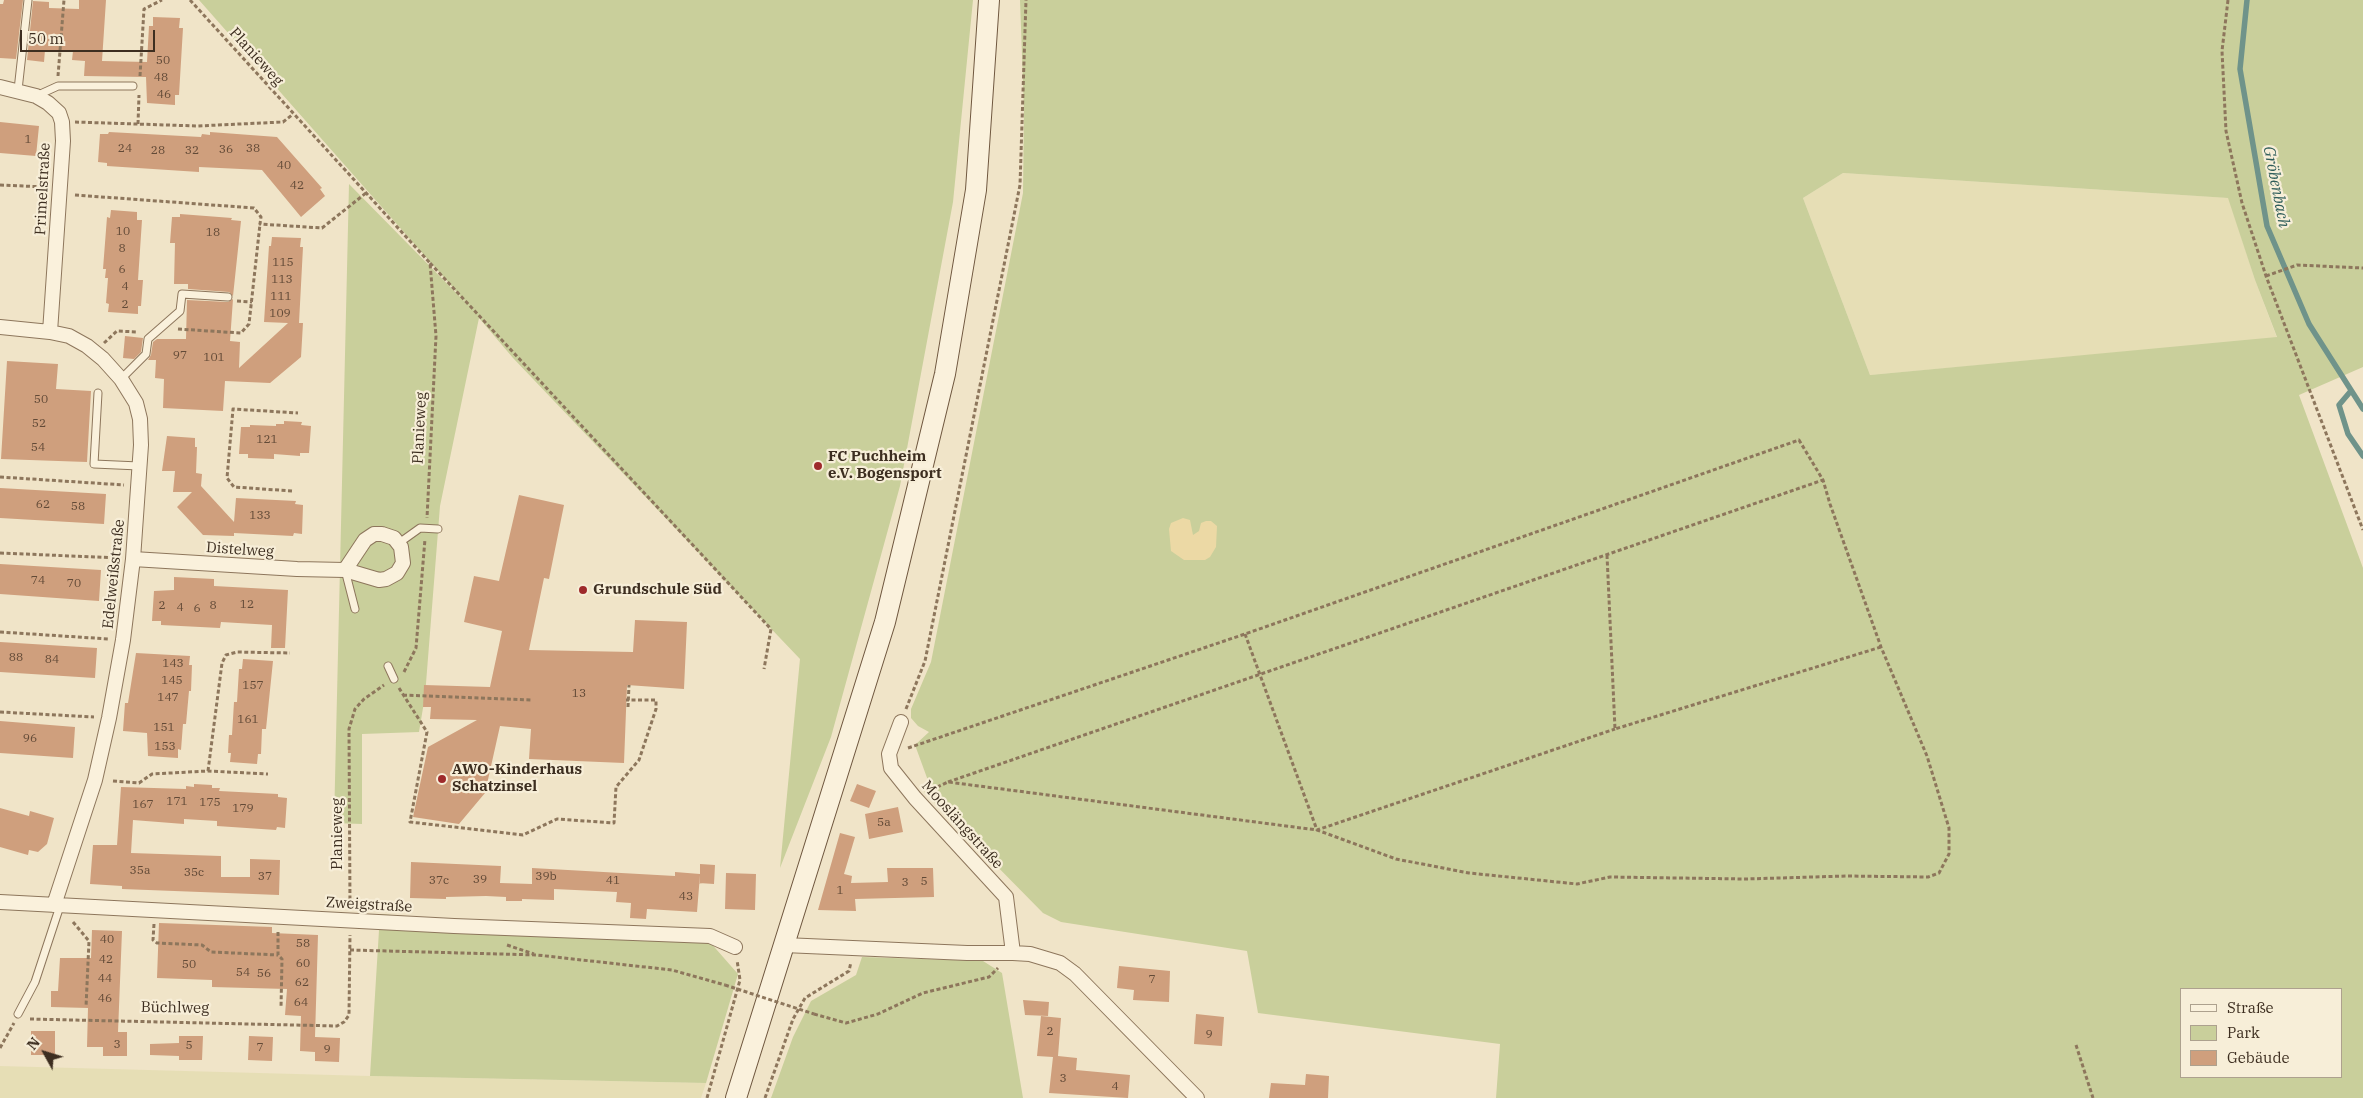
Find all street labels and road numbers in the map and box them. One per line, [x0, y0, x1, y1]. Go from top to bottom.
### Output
street label: Planieweg [225, 24, 287, 90]
street label: Primelstraße [32, 142, 54, 236]
street label: Planieweg [409, 391, 431, 465]
street label: Edelweißstraße [99, 518, 129, 630]
street label: Distelweg [205, 539, 275, 561]
street label: Mooslängstraße [918, 777, 1006, 873]
street label: Planieweg [329, 798, 347, 870]
street label: Zweigstraße [325, 894, 413, 916]
street label: Büchlweg [141, 998, 209, 1018]

